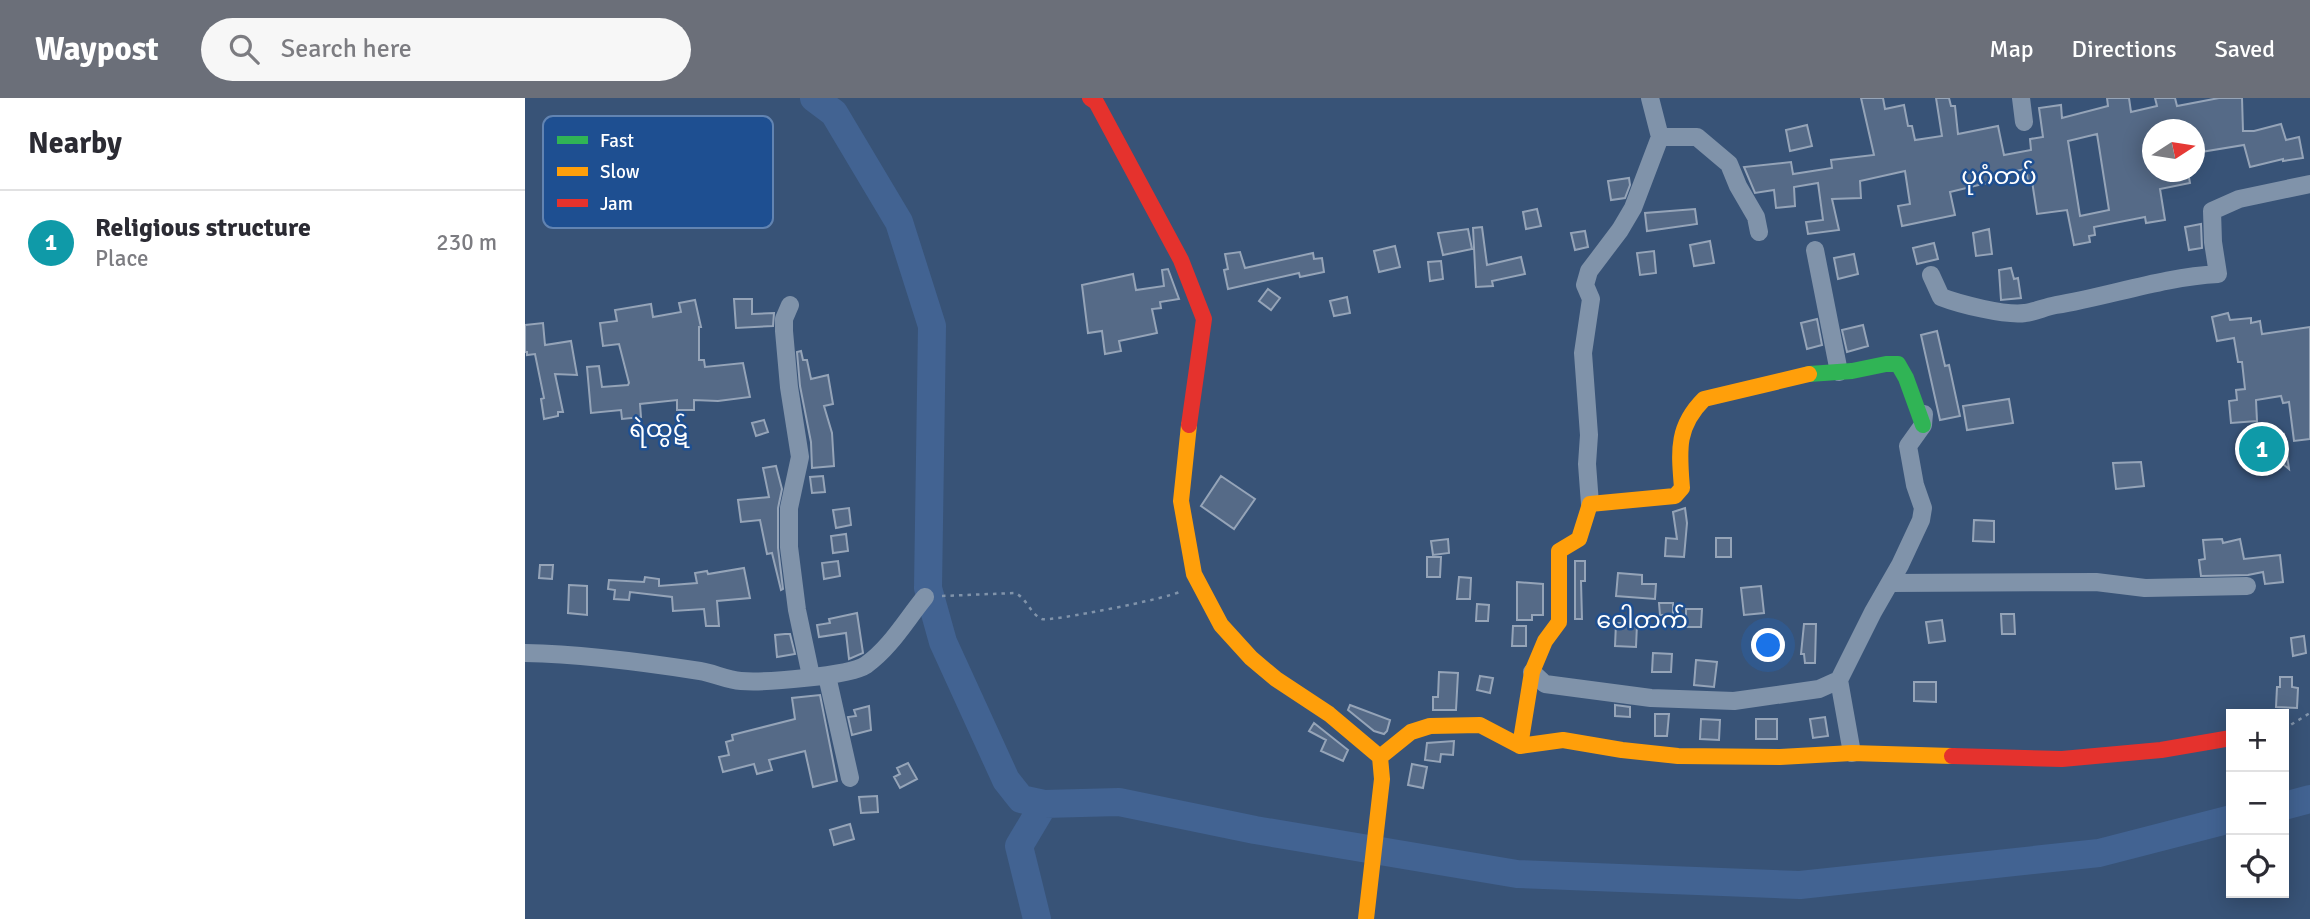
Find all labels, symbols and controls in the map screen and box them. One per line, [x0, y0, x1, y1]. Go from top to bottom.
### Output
search box [201, 18, 691, 81]
text: Waypost [35, 29, 159, 70]
icon: search [225, 30, 263, 68]
text: Search here [281, 33, 412, 65]
text: Map [1989, 34, 2034, 64]
text: Directions [2072, 34, 2177, 64]
text: Saved [2215, 34, 2275, 64]
legend [543, 116, 773, 228]
north arrow [2142, 119, 2205, 182]
text: Nearby [28, 125, 122, 162]
text: Fast [600, 129, 634, 153]
text: Slow [600, 160, 640, 184]
district label: ပုဂံတပ် [1961, 160, 2037, 195]
text: Jam [600, 192, 633, 216]
text: Religious structure [95, 212, 311, 244]
text: 1 [45, 228, 57, 257]
text: 230 m [436, 228, 497, 257]
text: Place [95, 244, 149, 273]
district label: ရဲထွဋ် [629, 413, 690, 448]
pin: 1 [2239, 423, 2285, 475]
district label: ဝေါတက် [1596, 604, 1688, 635]
your location [1751, 628, 1785, 662]
map controls [2226, 709, 2289, 898]
button: + [2226, 709, 2289, 772]
button: − [2226, 772, 2289, 835]
button: locate [2226, 835, 2289, 898]

